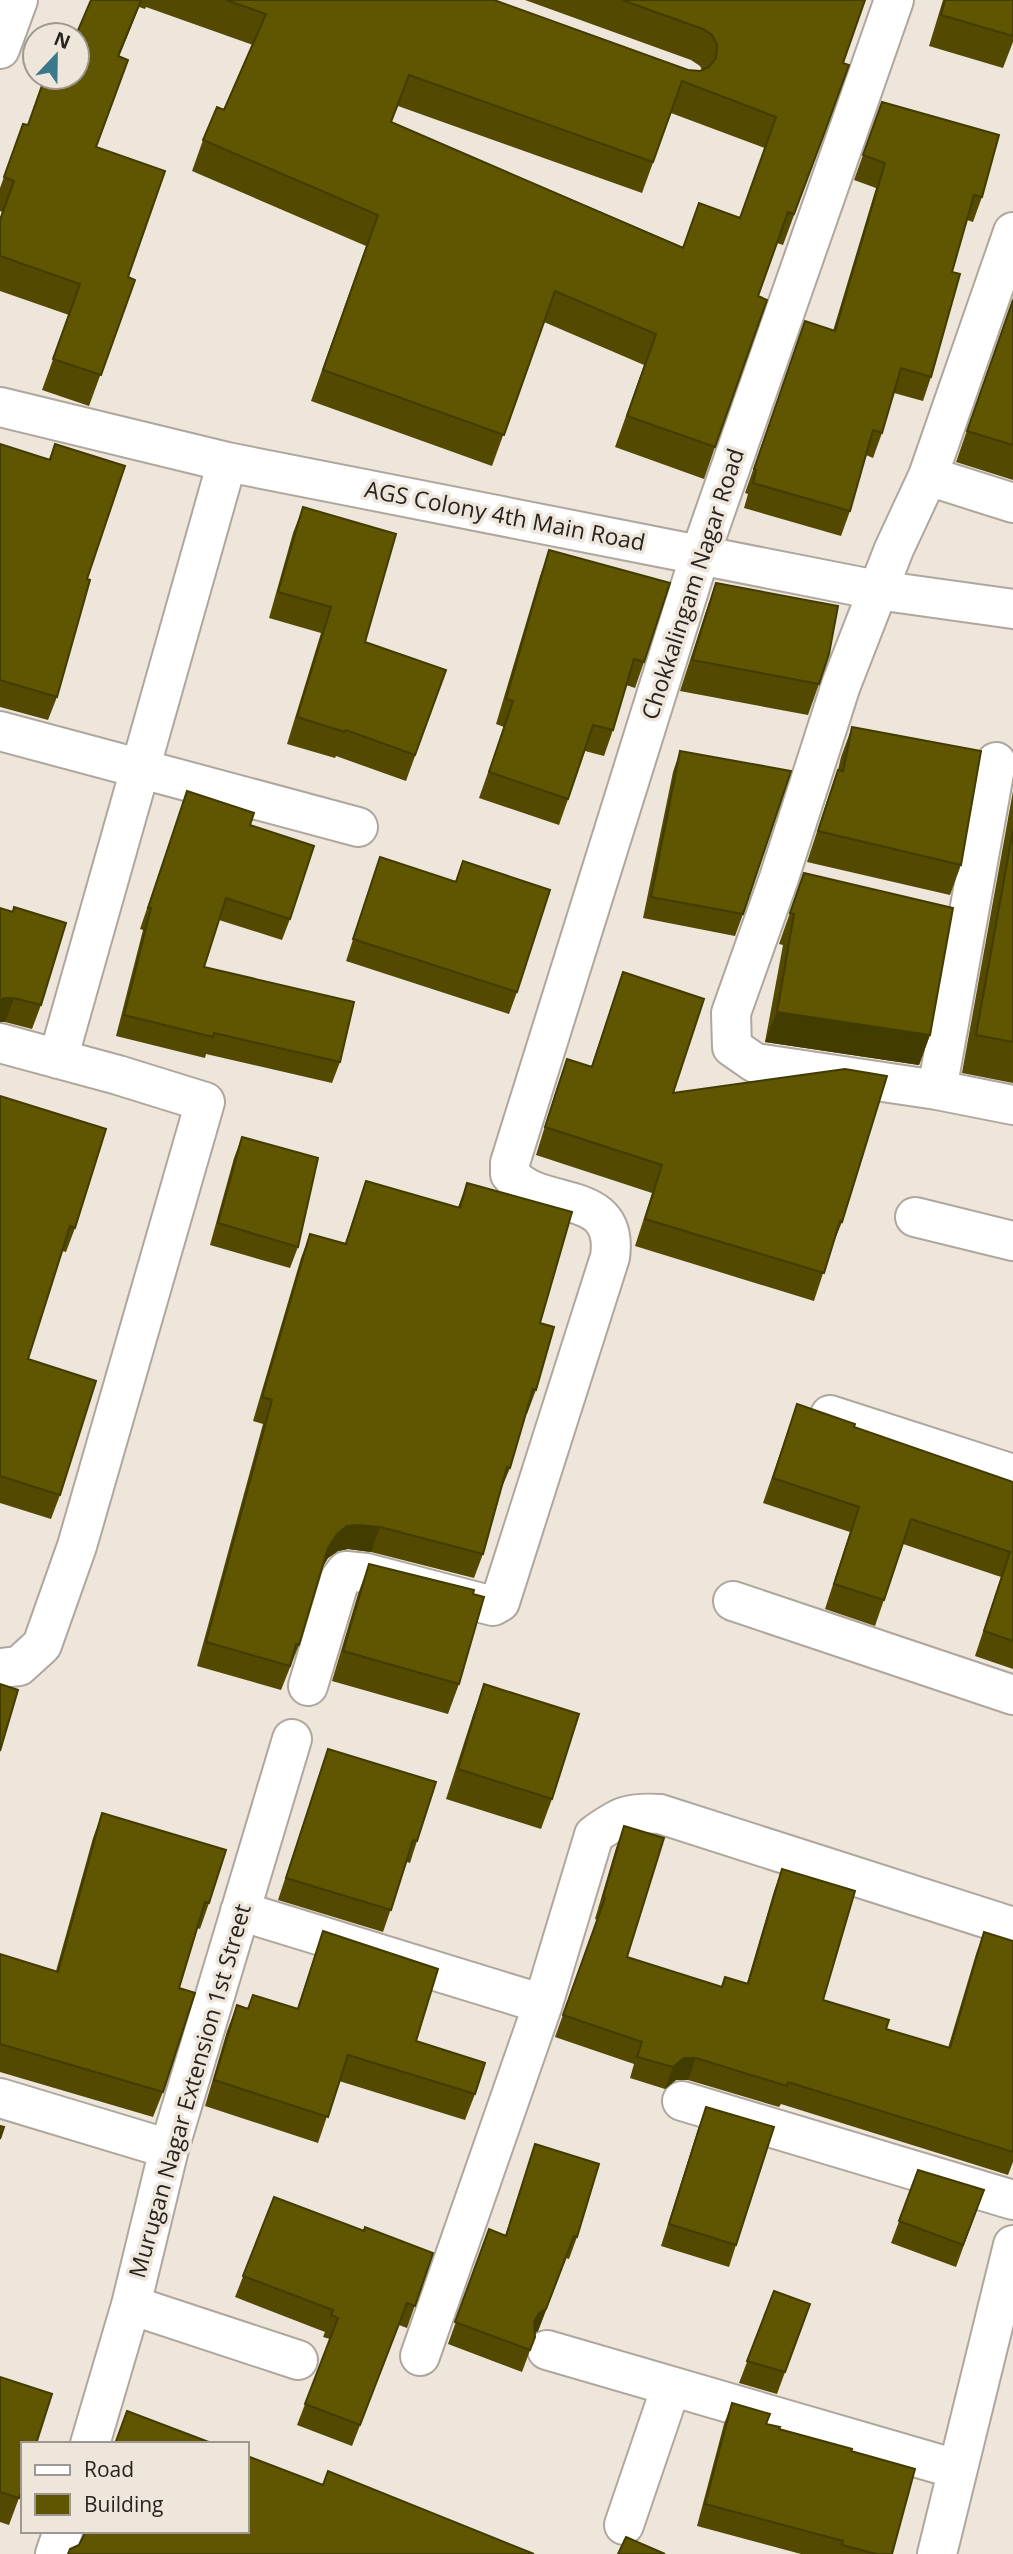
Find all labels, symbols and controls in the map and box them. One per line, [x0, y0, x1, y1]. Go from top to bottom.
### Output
north arrow [21, 21, 91, 91]
text: N [50, 25, 74, 55]
street label: Chokkalingam Nagar Road [633, 444, 751, 723]
street label: AGS Colony 4th Main Road [362, 472, 648, 558]
street label: Murugan Nagar Extension 1st Street [120, 1900, 258, 2281]
legend [21, 2442, 248, 2533]
text: Road [84, 2455, 134, 2483]
text: Building [84, 2490, 163, 2518]

